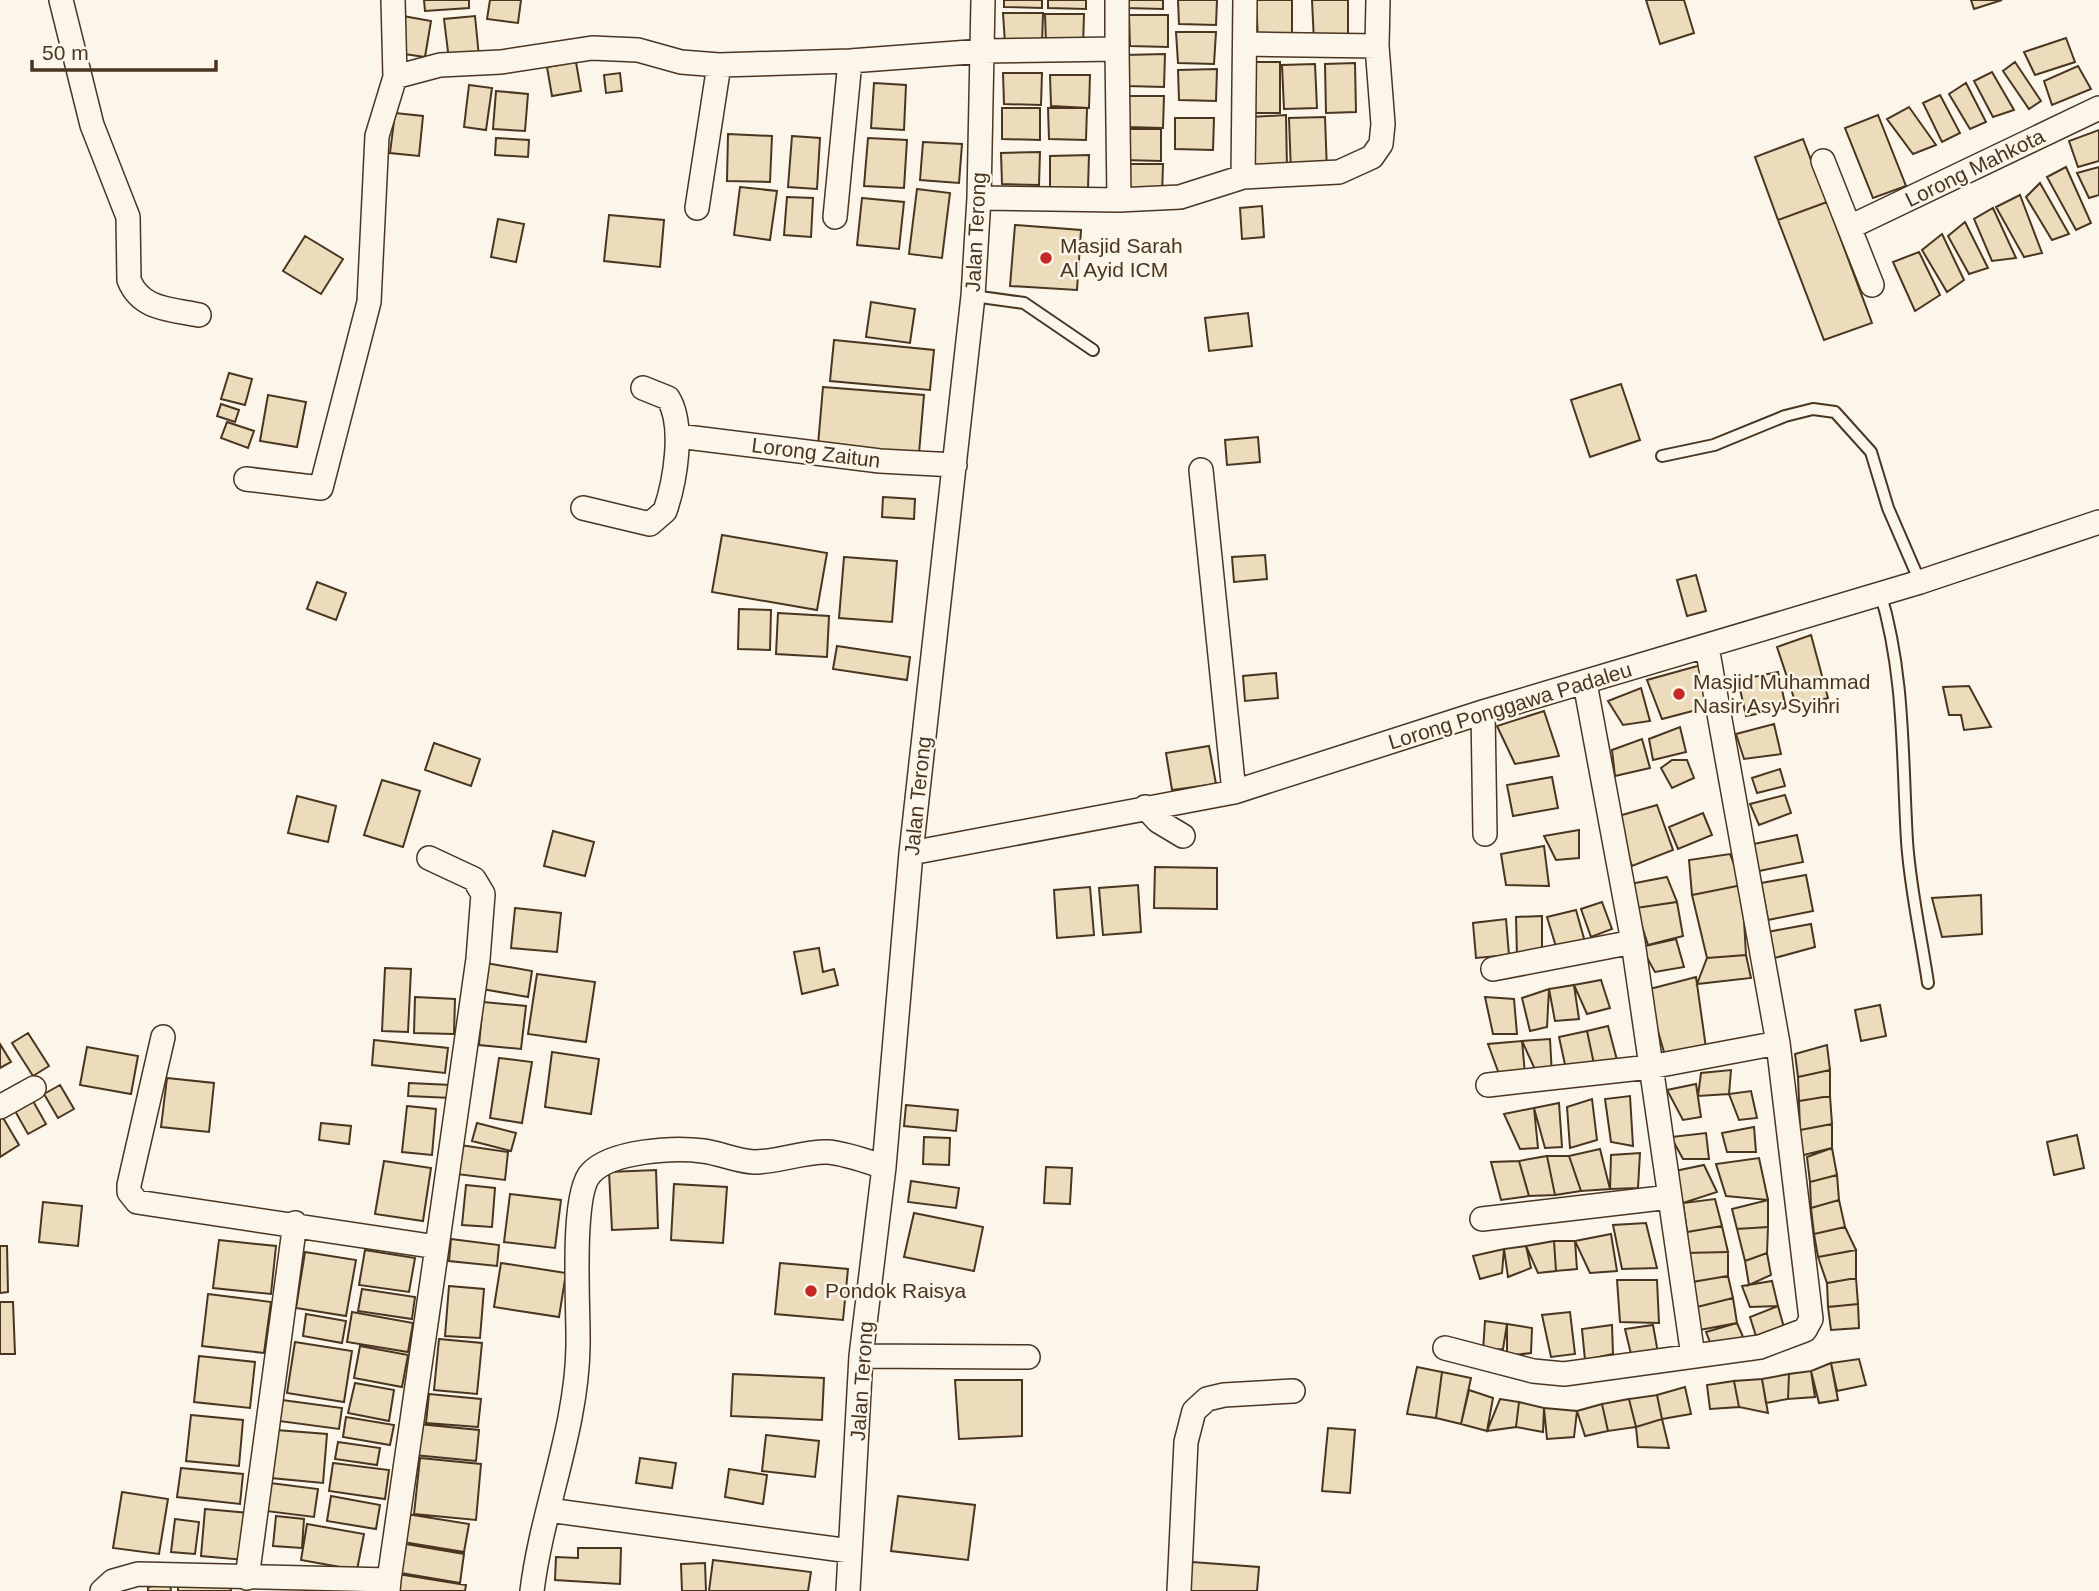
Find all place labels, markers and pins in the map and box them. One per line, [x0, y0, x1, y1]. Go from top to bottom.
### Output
place label: Masjid Sarah Al Ayid ICM [1060, 234, 1183, 281]
marker: Masjid Sarah Al Ayid ICM [1038, 250, 1054, 266]
place label: Masjid Muhammad Nasir Asy Syihri [1693, 670, 1870, 717]
marker: Masjid Muhammad Nasir Asy Syihri [1671, 686, 1687, 702]
place label: Pondok Raisya [825, 1279, 967, 1302]
marker: Pondok Raisya [803, 1283, 819, 1299]

